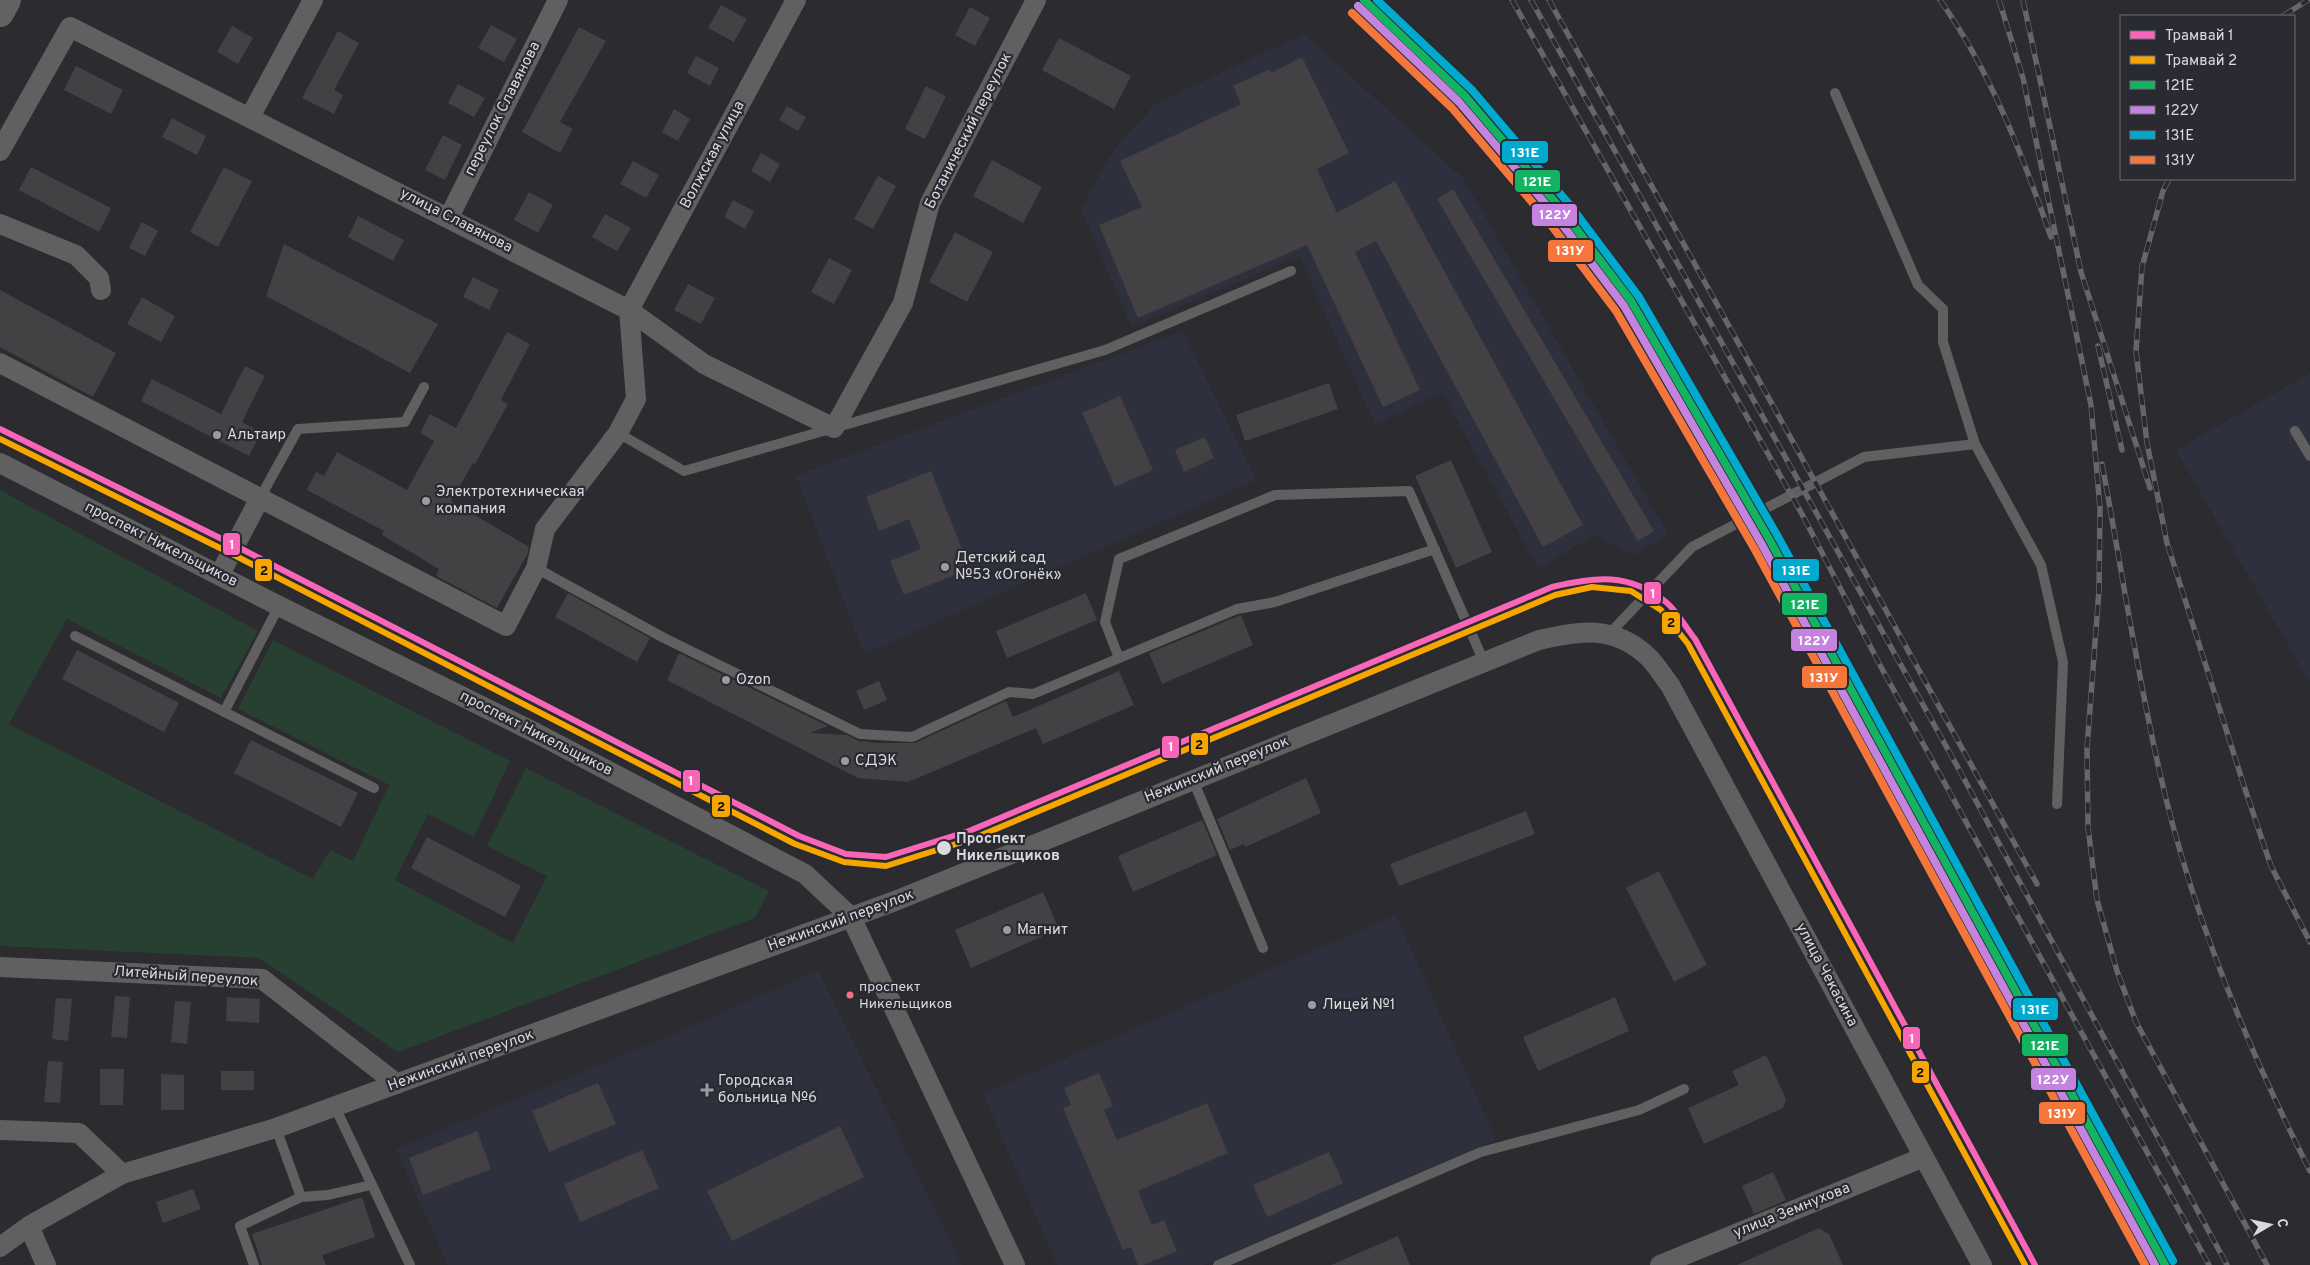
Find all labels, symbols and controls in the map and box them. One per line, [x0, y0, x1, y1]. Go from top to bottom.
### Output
legend [2120, 15, 2295, 180]
text: Трамвай 1 [2165, 27, 2234, 46]
street label: переулок Славянова [461, 39, 545, 179]
street label: Ботанический переулок [921, 50, 1017, 212]
text: Трамвай 2 [2165, 52, 2237, 71]
text: 121Е [2165, 77, 2194, 96]
street label: Волжская улица [677, 98, 749, 212]
text: 122У [2165, 102, 2199, 121]
text: 131Е [2165, 127, 2194, 146]
line badge: 131Е [1501, 140, 1549, 164]
text: 131Е [1511, 145, 1539, 162]
text: 131У [2165, 152, 2195, 171]
line badge: 121Е [1514, 169, 1561, 193]
text: 121Е [1523, 174, 1551, 191]
street label: улица Славянова [396, 184, 516, 258]
line badge: 122У [1531, 203, 1578, 227]
text: 122У [1539, 207, 1572, 224]
line badge: 131У [1547, 239, 1594, 263]
text: 131У [1556, 243, 1585, 260]
place label: Альтаир [227, 426, 286, 445]
marker: Альтаир [211, 429, 223, 441]
place label: Электротехническая компания [436, 483, 585, 519]
marker: Электротехническая компания [420, 495, 432, 507]
street label: проспект Никельщиков [81, 498, 241, 592]
line badge: 1 [222, 532, 241, 556]
text: 1 [229, 537, 235, 554]
place label: Детский сад №53 «Огонёк» [955, 549, 1062, 585]
line badge: 2 [254, 558, 273, 582]
line badge: 131Е [1772, 558, 1820, 582]
marker: Детский сад №53 «Огонёк» [939, 561, 951, 573]
text: 2 [260, 563, 268, 580]
text: 131Е [1782, 563, 1810, 580]
line badge: 1 [1643, 581, 1662, 605]
text: 1 [1650, 586, 1656, 603]
line badge: 121Е [1781, 592, 1828, 616]
text: 121Е [1791, 597, 1819, 614]
line badge: 2 [1661, 611, 1681, 635]
text: 2 [1667, 615, 1675, 632]
line badge: 122У [1790, 628, 1838, 652]
text: 122У [1798, 633, 1831, 650]
line badge: 131У [1801, 665, 1848, 689]
text: 131У [1810, 670, 1839, 687]
place label: Ozon [736, 671, 771, 690]
marker: Ozon [720, 674, 732, 686]
street label: проспект Никельщиков [456, 687, 616, 781]
street label: Нежинский переулок [1142, 732, 1292, 808]
line badge: 2 [1190, 732, 1209, 756]
line badge: 1 [1161, 735, 1180, 759]
text: 2 [1195, 737, 1203, 754]
text: 1 [1168, 739, 1174, 756]
place label: СДЭК [855, 752, 897, 771]
marker: СДЭК [839, 755, 851, 767]
line badge: 1 [682, 769, 701, 793]
text: 1 [688, 773, 694, 790]
line badge: 2 [711, 794, 731, 818]
text: 2 [717, 799, 725, 816]
place label: Проспект Никельщиков [956, 830, 1060, 866]
marker: Проспект Никельщиков [935, 839, 953, 857]
street label: Нежинский переулок [765, 886, 917, 956]
street label: улица Чекасина [1791, 920, 1861, 1030]
place label: Магнит [1017, 921, 1068, 940]
marker: Магнит [1001, 924, 1013, 936]
street label: Литейный переулок [113, 962, 259, 992]
place label: проспект Никельщиков [859, 979, 952, 1013]
marker: проспект Никельщиков [845, 990, 855, 1000]
place label: Лицей №1 [1322, 996, 1395, 1015]
line badge: 131Е [2012, 997, 2059, 1021]
marker: Лицей №1 [1306, 999, 1318, 1011]
text: 131Е [2021, 1002, 2049, 1019]
street label: Нежинский переулок [385, 1026, 537, 1096]
line badge: 1 [1902, 1026, 1921, 1050]
text: 1 [1909, 1031, 1915, 1048]
line badge: 121Е [2021, 1033, 2069, 1057]
text: 121Е [2031, 1038, 2059, 1055]
line badge: 2 [1911, 1060, 1930, 1084]
text: 2 [1916, 1065, 1924, 1082]
line badge: 122У [2030, 1067, 2077, 1091]
place label: Городская больница №6 [718, 1072, 817, 1108]
text: 122У [2037, 1072, 2070, 1089]
marker: Городская больница №6 [700, 1083, 714, 1097]
line badge: 131У [2038, 1101, 2086, 1125]
text: 131У [2048, 1106, 2077, 1123]
street label: улица Земнухова [1731, 1179, 1853, 1243]
north arrow [2245, 1200, 2295, 1250]
text: С [2272, 1217, 2290, 1229]

